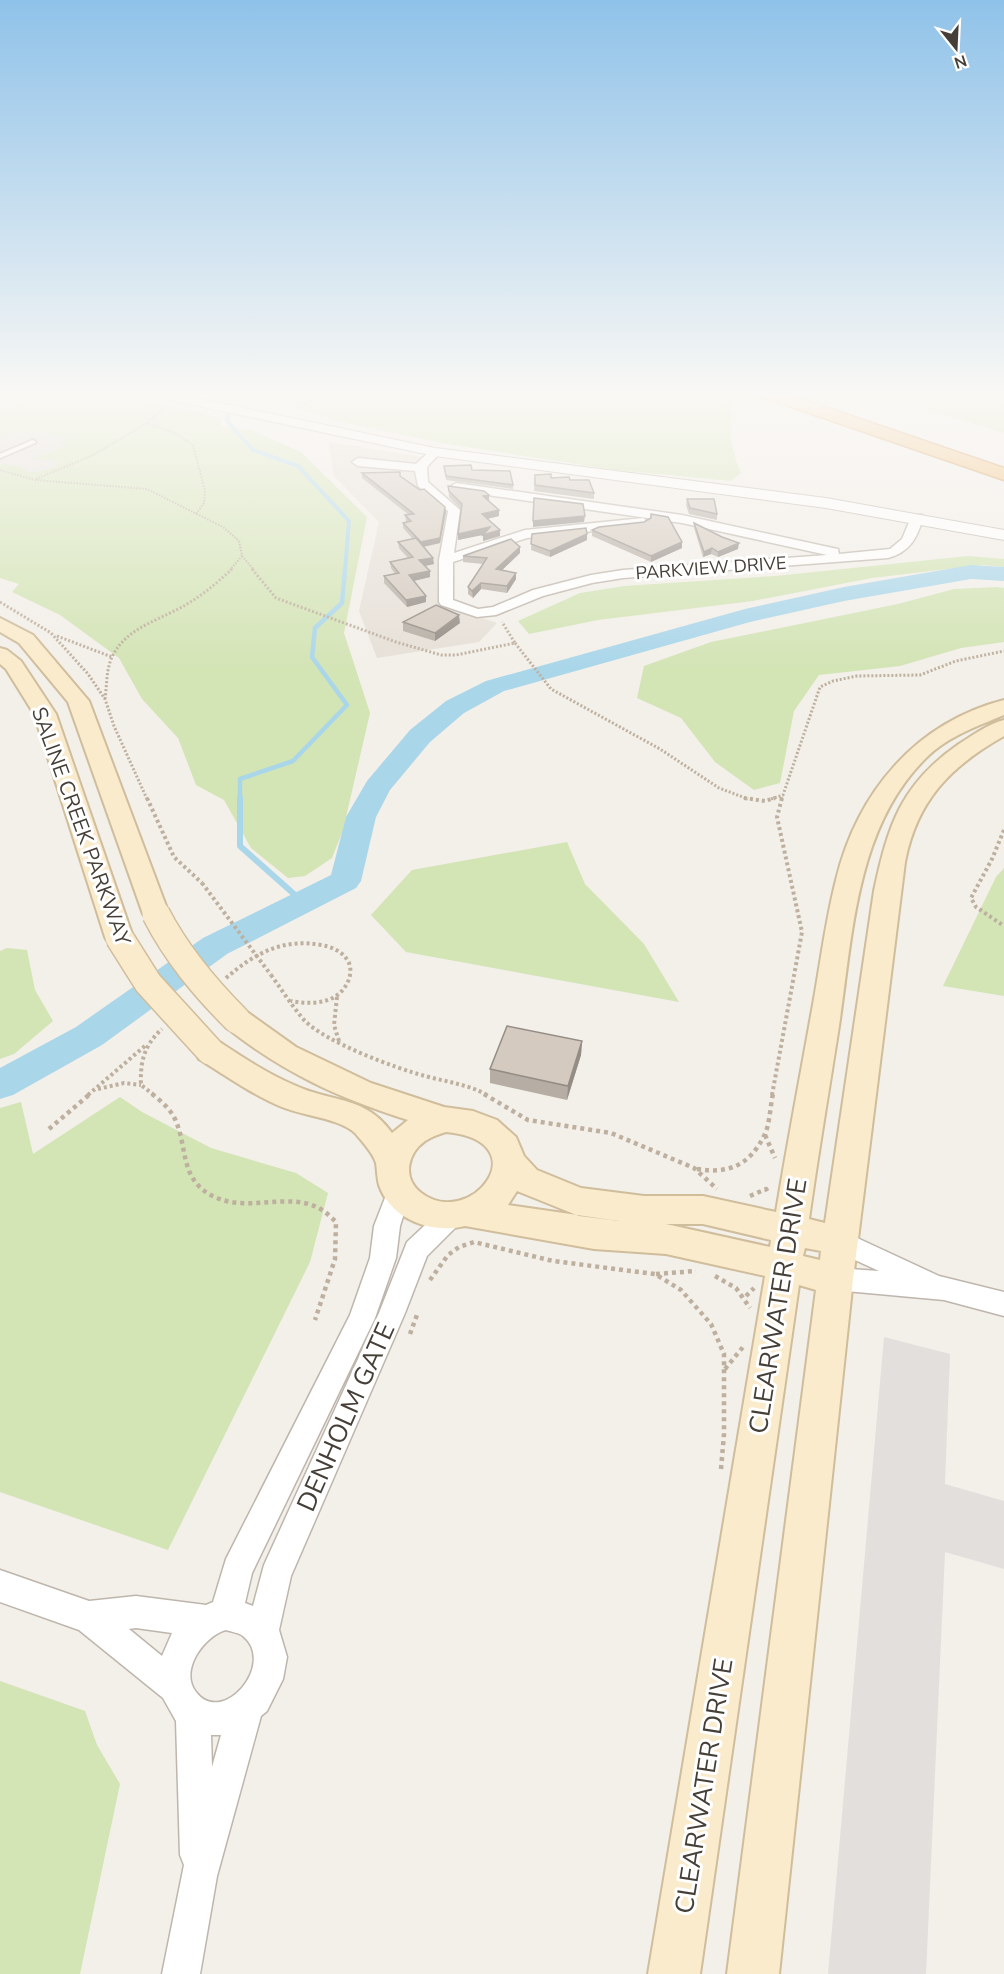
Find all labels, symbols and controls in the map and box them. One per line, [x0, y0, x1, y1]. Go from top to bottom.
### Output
north arrow [926, 18, 986, 78]
text: N [951, 49, 969, 74]
street label: PARKVIEW DRIVE [635, 551, 787, 585]
street label: SALINE CREEK PARKWAY [25, 703, 137, 950]
street label: CLEARWATER DRIVE [741, 1176, 815, 1436]
street label: DENHOLM GATE [289, 1317, 403, 1517]
street label: CLEARWATER DRIVE [667, 1656, 741, 1916]

